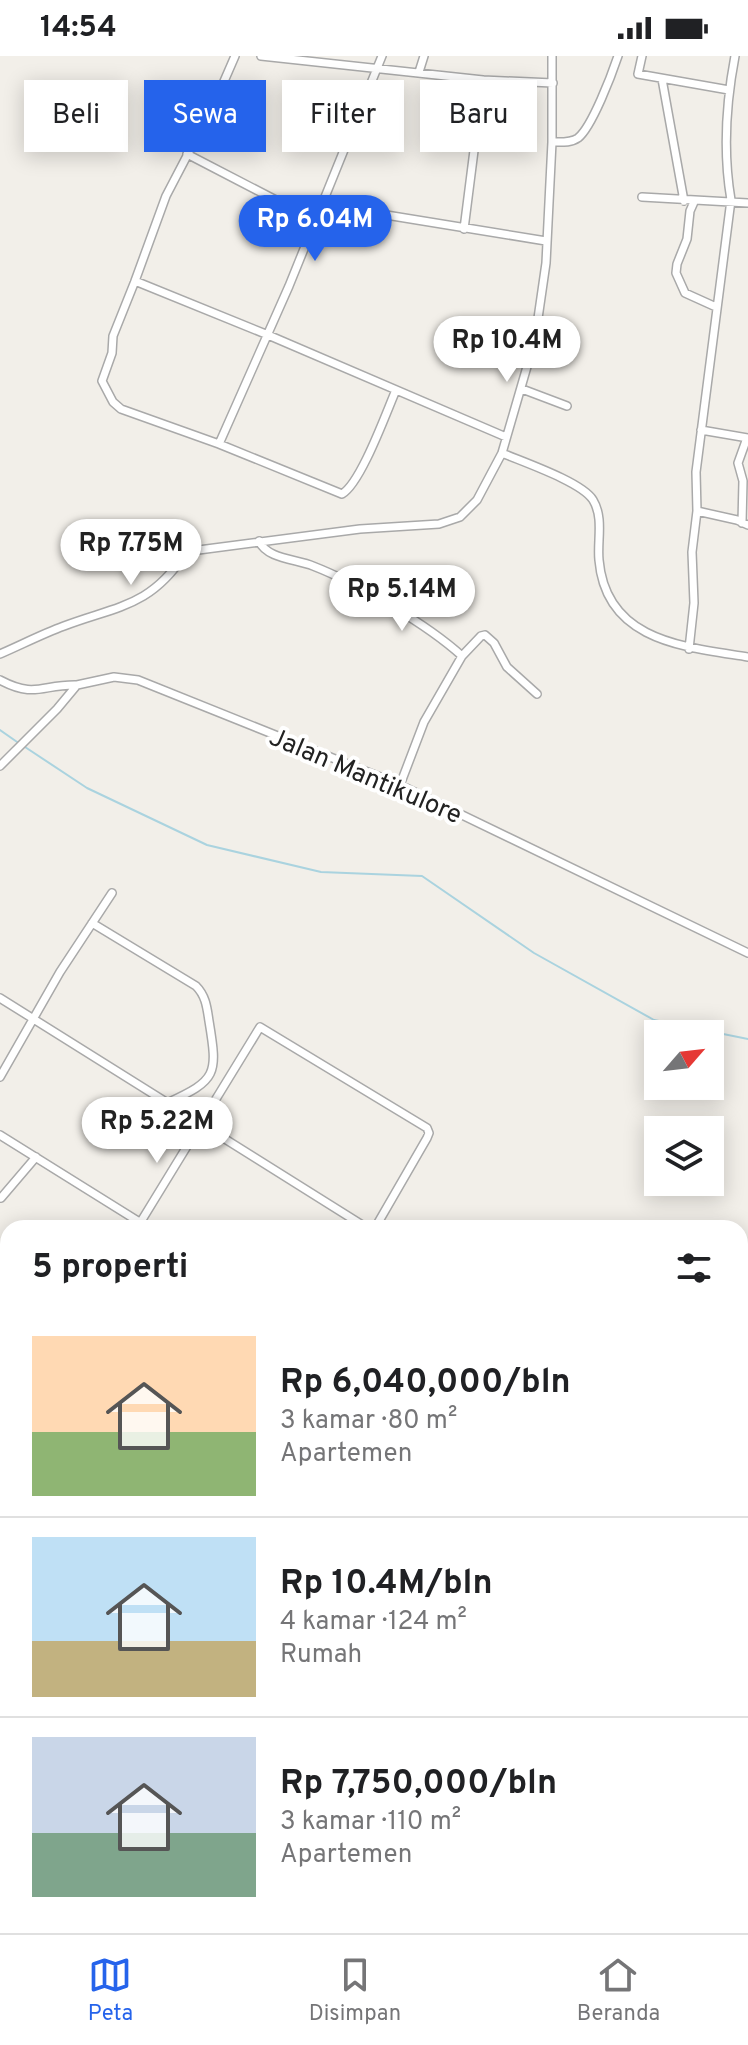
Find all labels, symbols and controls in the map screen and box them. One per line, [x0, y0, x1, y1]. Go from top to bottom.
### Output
text: 14:54 [40, 10, 117, 47]
chip: Beli [24, 80, 128, 152]
chip: Sewa [144, 80, 266, 152]
chip: Filter [282, 80, 404, 152]
chip: Baru [420, 80, 537, 152]
pin: Rp 6.04M [232, 195, 398, 263]
text: Rp 6.04M [257, 204, 373, 237]
pin: Rp 10.4M [424, 316, 590, 384]
text: Rp 10.4M [451, 325, 563, 358]
pin: Rp 7.75M [48, 519, 214, 587]
text: Rp 7.75M [78, 528, 184, 561]
pin: Rp 5.14M [319, 565, 485, 633]
text: Rp 5.14M [347, 574, 457, 607]
street label: Jalan Mantikulore [264, 722, 466, 833]
north arrow [644, 1020, 724, 1100]
map controls [644, 1020, 724, 1196]
pin: Rp 5.22M [74, 1097, 240, 1165]
text: Rp 5.22M [100, 1106, 214, 1139]
button: layers [644, 1116, 724, 1196]
icon: filters [672, 1246, 716, 1290]
text: 5 properti [32, 1247, 188, 1290]
text: Rp 6,040,000/bln [280, 1362, 571, 1405]
icon: home [96, 1368, 192, 1464]
text: 3 kamar · 80 m² [280, 1405, 457, 1438]
text: Apartemen [280, 1438, 412, 1471]
text: Rp 10.4M/bln [280, 1563, 493, 1606]
icon: home [96, 1569, 192, 1665]
text: 4 kamar · 124 m² [280, 1606, 467, 1639]
text: Rumah [280, 1639, 362, 1672]
text: Rp 7,750,000/bln [280, 1763, 557, 1806]
icon: home [96, 1769, 192, 1865]
text: 3 kamar · 110 m² [280, 1806, 461, 1839]
text: Apartemen [280, 1839, 412, 1872]
tab: Peta [88, 1953, 133, 2028]
tab: Disimpan [309, 1953, 401, 2028]
tab: Beranda [577, 1953, 660, 2028]

